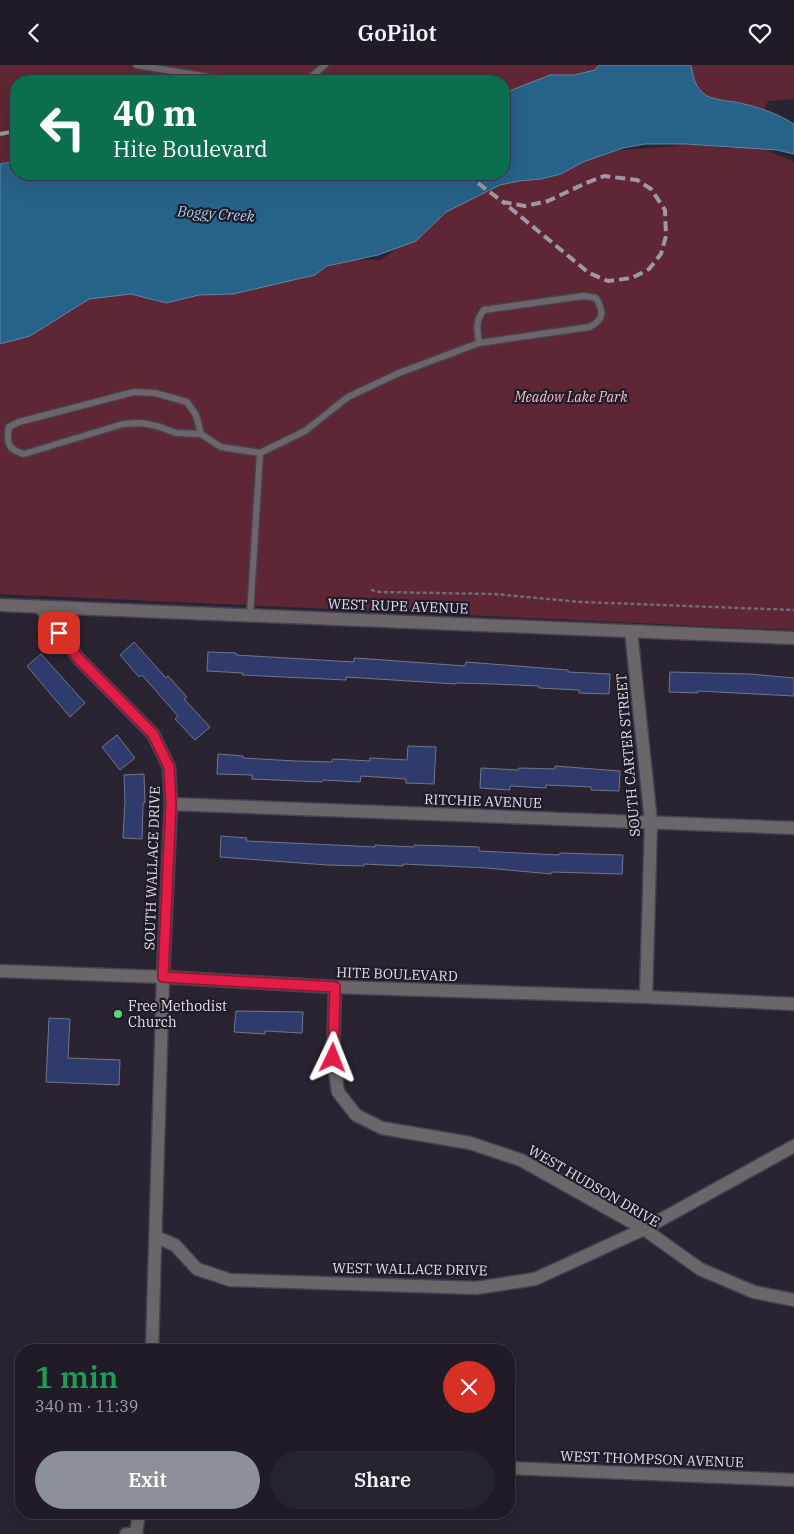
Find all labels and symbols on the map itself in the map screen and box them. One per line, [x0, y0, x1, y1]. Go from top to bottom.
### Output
water label: Boggy Creek [176, 201, 255, 226]
park label: Meadow Lake Park [513, 388, 628, 406]
street label: WEST RUPE AVENUE [327, 595, 469, 617]
pin [38, 612, 80, 654]
street label: SOUTH CARTER STREET [612, 673, 644, 837]
street label: SOUTH WALLACE DRIVE [140, 786, 164, 950]
street label: RITCHIE AVENUE [424, 790, 542, 812]
street label: HITE BOULEVARD [336, 963, 458, 985]
place label: Free Methodist Church [128, 997, 227, 1031]
marker: Free Methodist Church [112, 1008, 124, 1020]
position arrow [306, 1031, 358, 1083]
street label: WEST HUDSON DRIVE [525, 1141, 663, 1231]
street label: WEST WALLACE DRIVE [332, 1259, 488, 1279]
street label: WEST THOMPSON AVENUE [560, 1447, 744, 1471]

